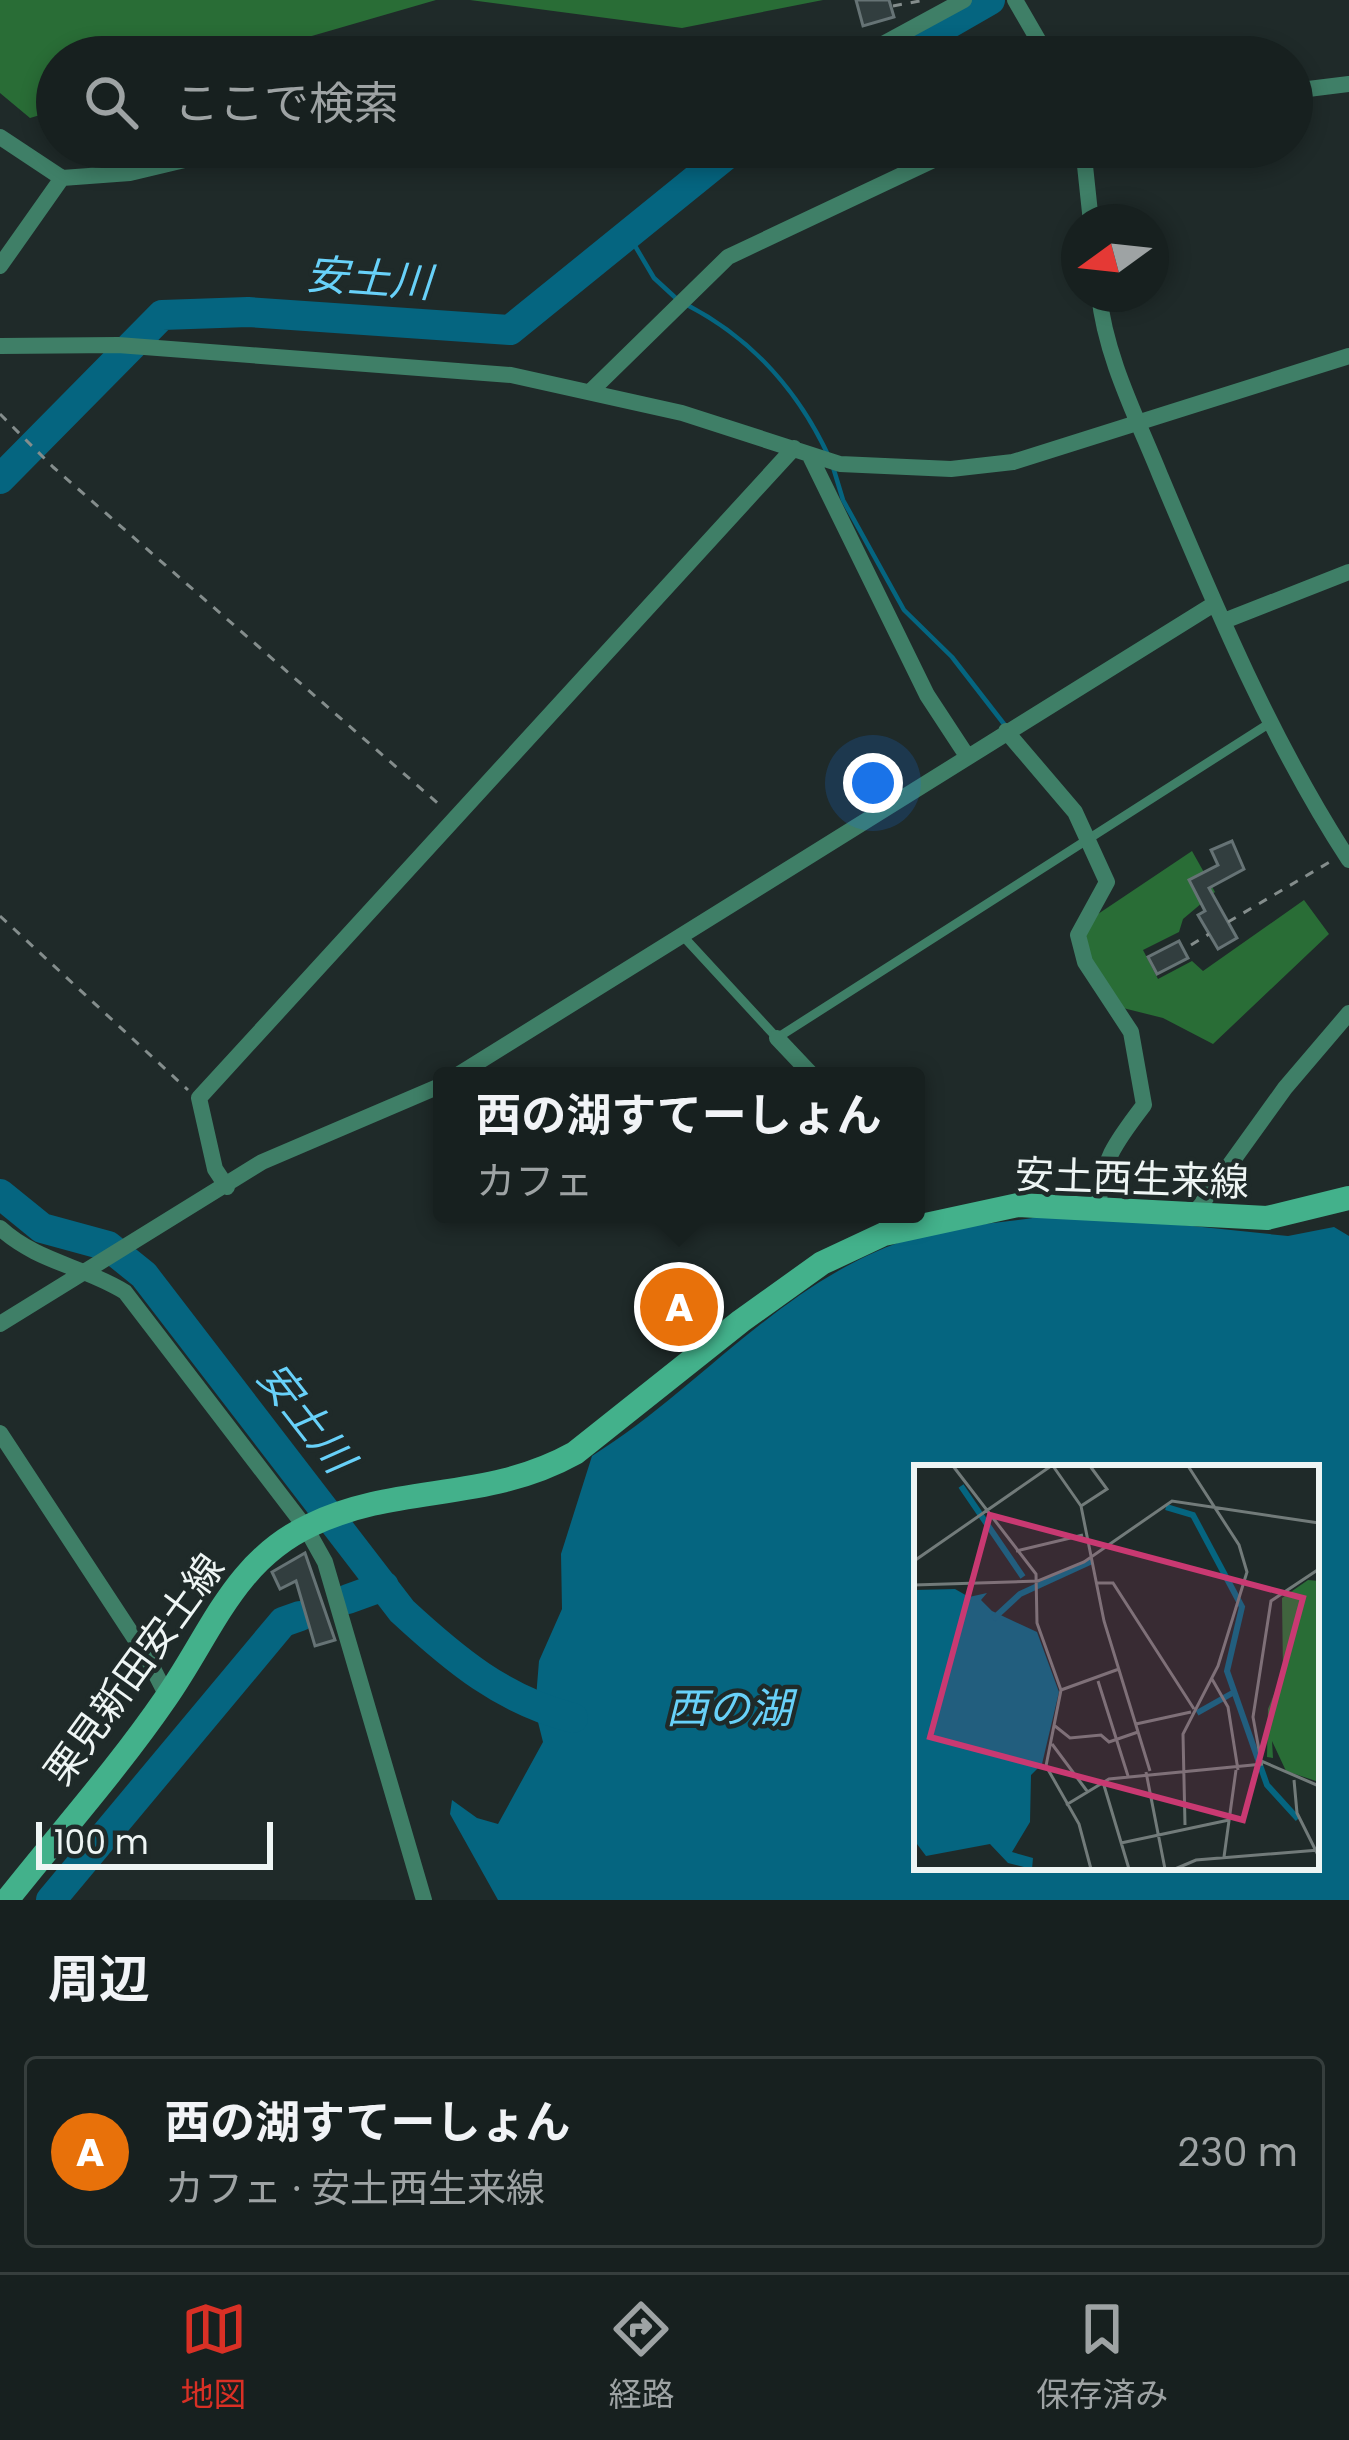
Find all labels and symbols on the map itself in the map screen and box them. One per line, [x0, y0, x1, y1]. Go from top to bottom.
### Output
north arrow [1061, 204, 1169, 312]
water label: 安土川 [304, 245, 438, 313]
your location [843, 753, 903, 813]
street label: 安土西生来線 [1014, 1147, 1250, 1210]
pin: A [640, 1262, 718, 1352]
water label: 安土川 [244, 1349, 370, 1488]
inset map [914, 1465, 1319, 1870]
street label: 栗見新田安土線 [32, 1543, 237, 1796]
water label: 西の湖 [666, 1679, 798, 1738]
scale bar [36, 1816, 273, 1869]

